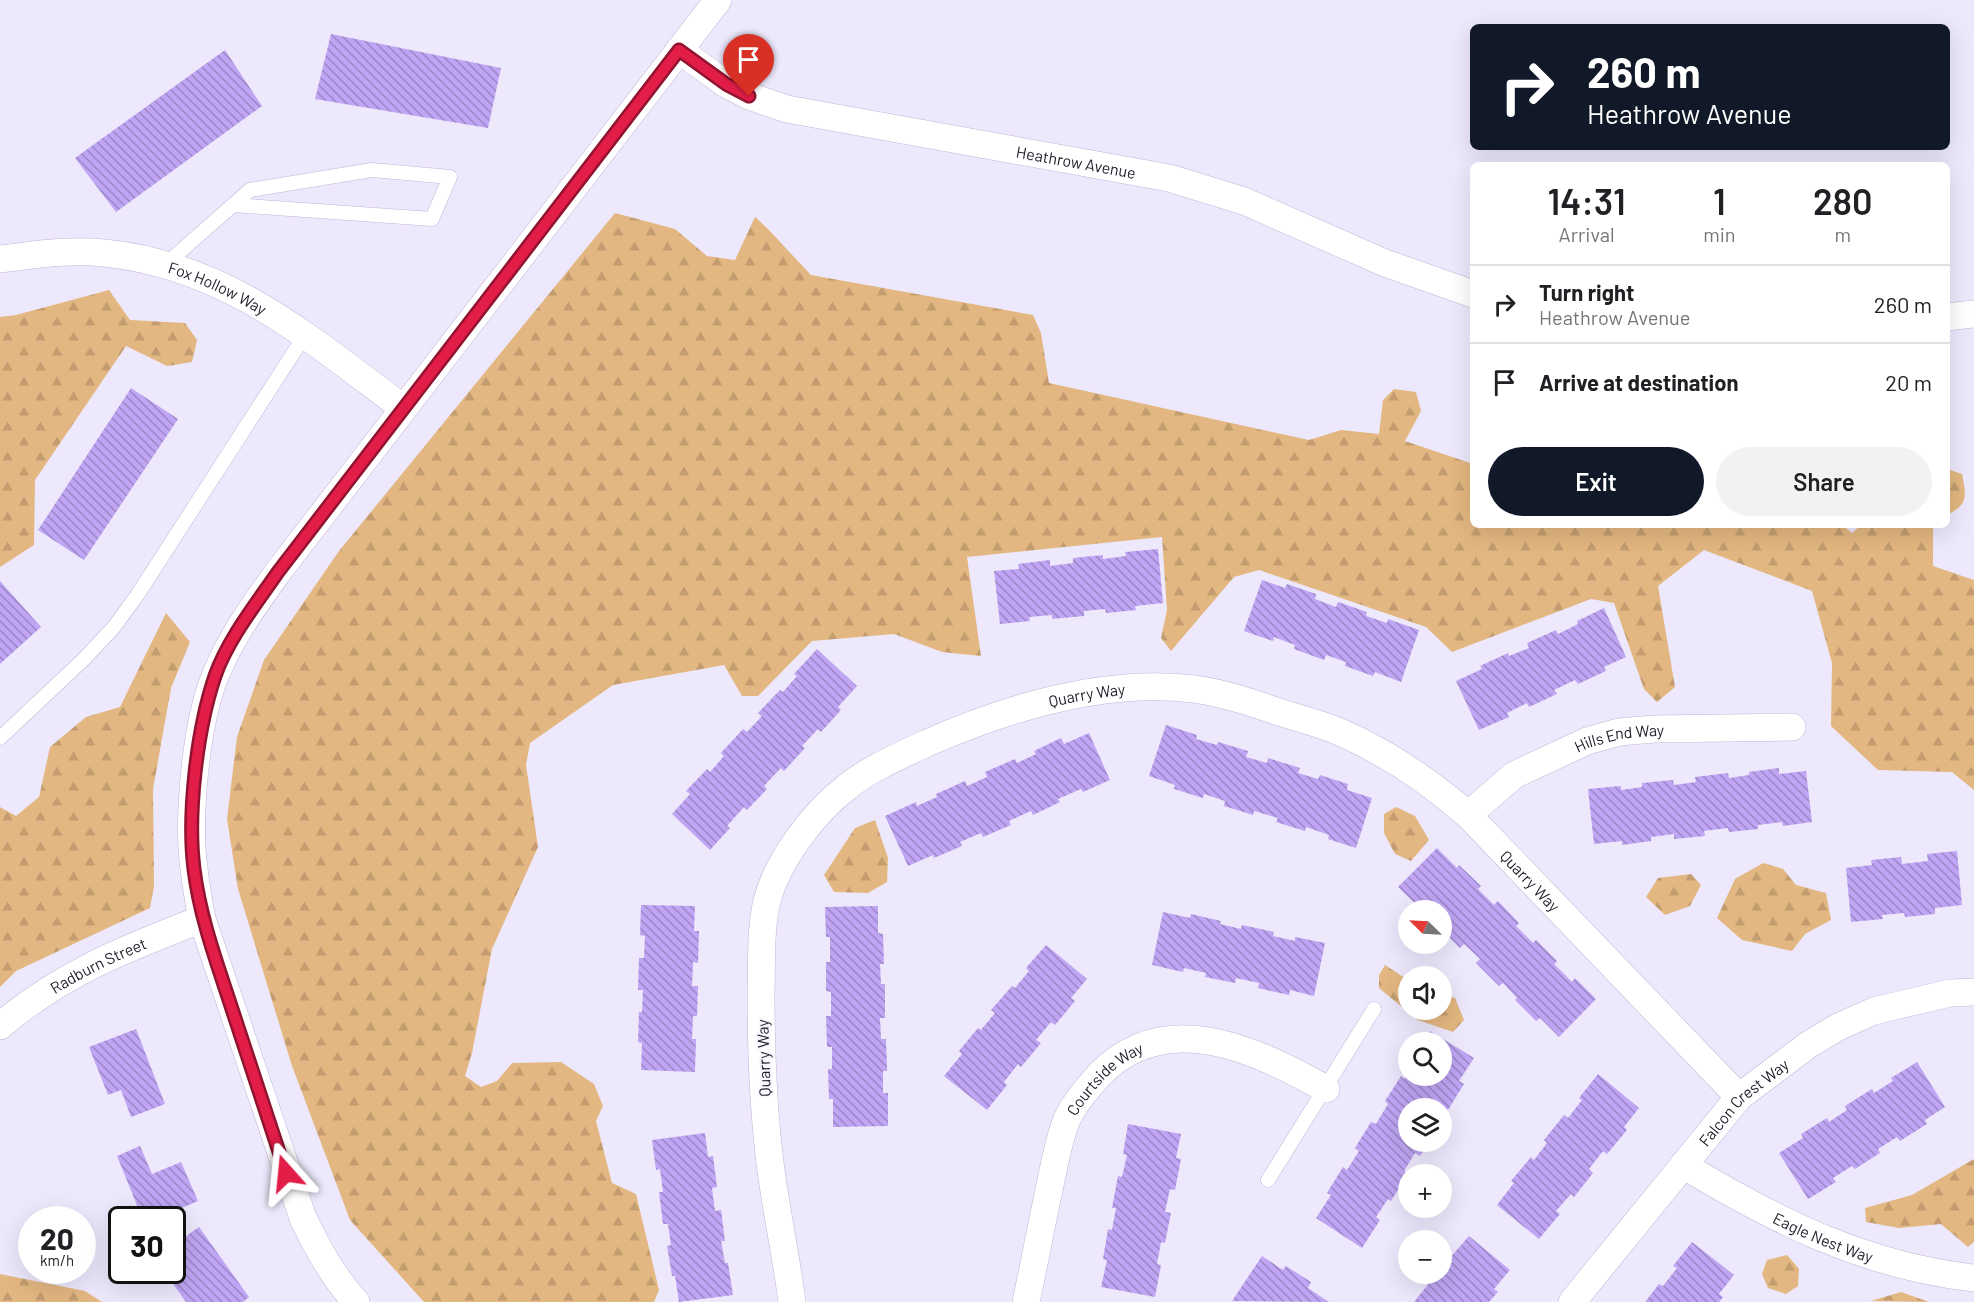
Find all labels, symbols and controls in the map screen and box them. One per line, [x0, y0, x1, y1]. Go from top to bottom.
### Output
pin [723, 34, 774, 96]
icon: arrive [732, 43, 765, 76]
text: 260 m [1587, 46, 1700, 96]
icon: right [1488, 48, 1566, 126]
text: Heathrow Avenue [1587, 97, 1792, 129]
street label: Heathrow Avenue [1015, 141, 1138, 181]
text: 14:31 [1547, 179, 1626, 222]
text: 1 [1713, 179, 1726, 222]
text: 280 [1813, 179, 1873, 222]
text: Arrival [1559, 222, 1615, 246]
text: min [1703, 222, 1736, 246]
text: m [1834, 222, 1851, 246]
street label: Fox Hollow Way [166, 257, 271, 318]
text: Turn right [1539, 279, 1634, 305]
icon: right [1488, 288, 1521, 321]
text: 260 m [1874, 291, 1932, 317]
text: Heathrow Avenue [1539, 305, 1691, 329]
icon: arrive [1488, 366, 1521, 399]
text: Arrive at destination [1539, 369, 1738, 395]
text: 20 m [1885, 369, 1932, 395]
button: Exit [1488, 447, 1704, 516]
button: Share [1716, 447, 1932, 516]
street label: Quarry Way [1046, 678, 1126, 710]
street label: Hills End Way [1571, 719, 1665, 755]
street label: Quarry Way [1497, 846, 1565, 915]
north arrow [1398, 900, 1452, 954]
map controls [1398, 900, 1452, 1284]
street label: Radburn Street [46, 933, 149, 997]
button: sound [1398, 966, 1452, 1020]
street label: Quarry Way [752, 1018, 774, 1097]
button: search [1398, 1032, 1452, 1086]
street label: Courtside Way [1062, 1037, 1146, 1118]
street label: Falcon Crest Way [1694, 1054, 1792, 1149]
button: layers [1398, 1098, 1452, 1152]
position arrow [254, 1141, 318, 1205]
button: + [1398, 1164, 1452, 1218]
speed limit sign: 30 [108, 1206, 186, 1284]
street label: Eagle Nest Way [1770, 1207, 1876, 1266]
text: 20 [40, 1220, 74, 1256]
button: − [1398, 1230, 1452, 1284]
text: km/h [40, 1251, 74, 1269]

